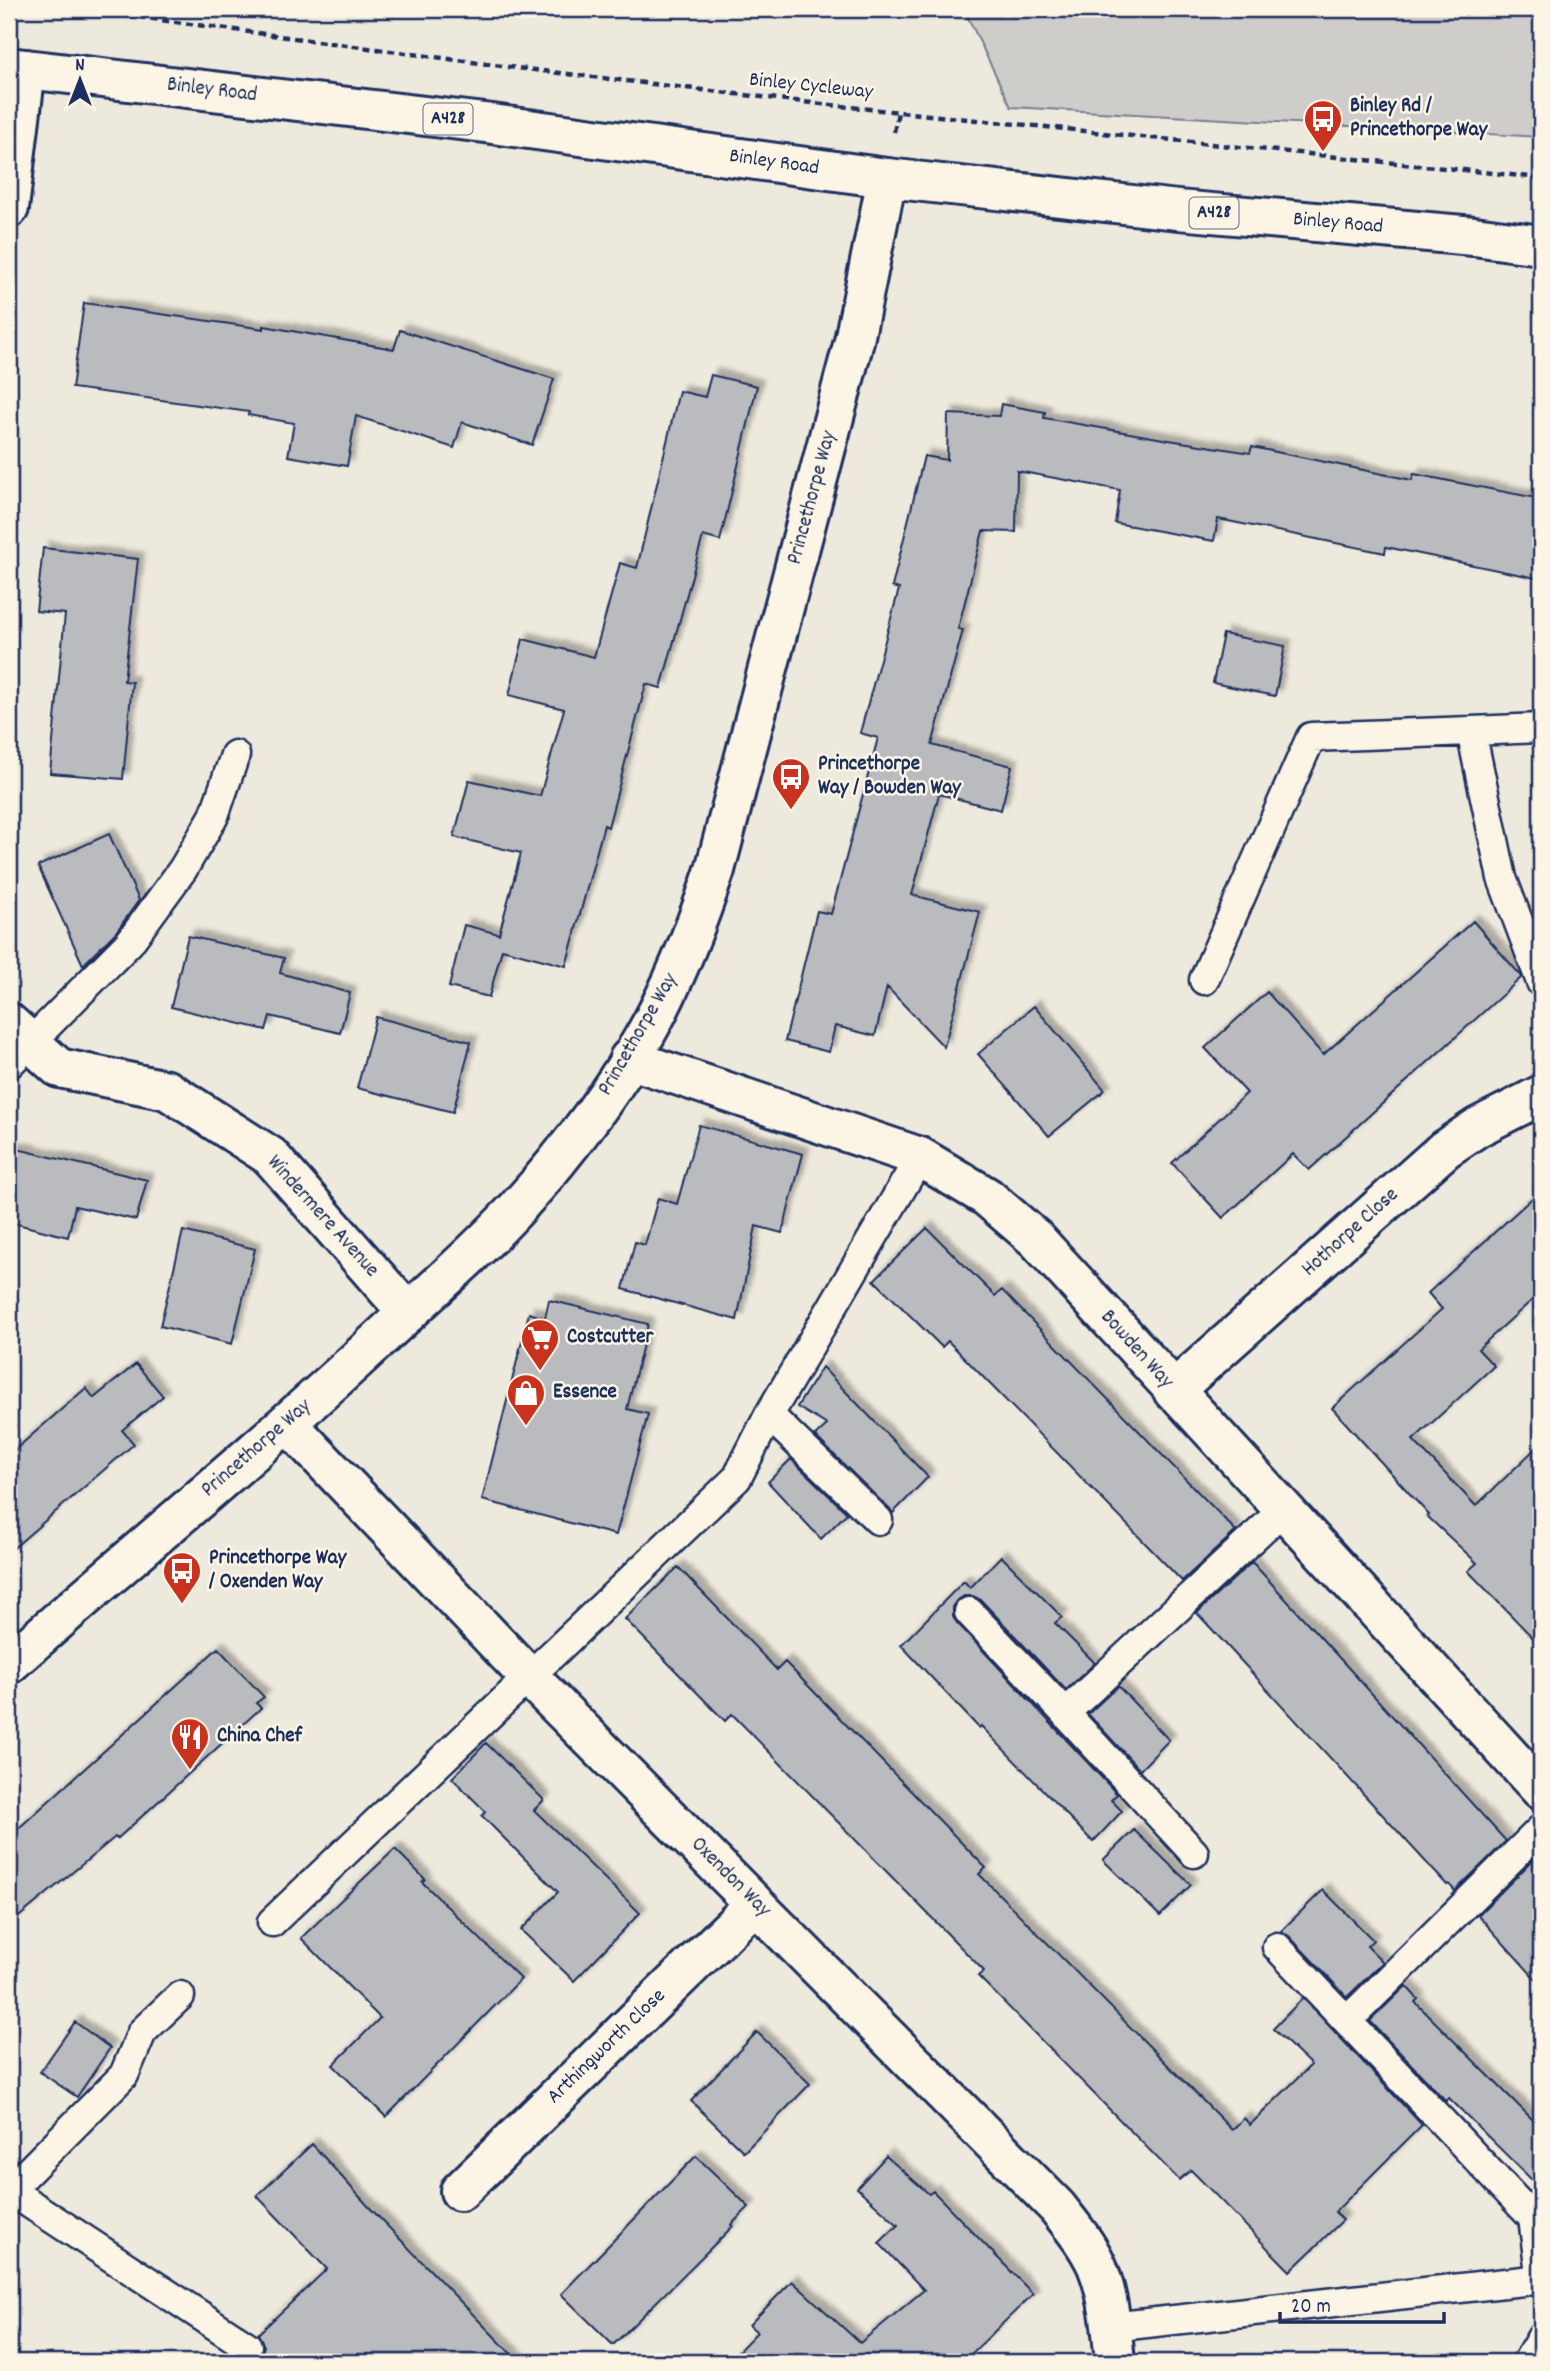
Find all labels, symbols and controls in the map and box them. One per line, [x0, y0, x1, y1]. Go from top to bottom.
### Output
north arrow [46, 46, 116, 116]
text: N [75, 53, 85, 80]
street label: Binley Cycleway [748, 66, 875, 108]
street label: Binley Road [165, 71, 259, 111]
place label: Binley Rd / Princethorpe Way [1350, 92, 1489, 146]
bus stop icon: Binley Rd / Princethorpe Way [1302, 98, 1344, 153]
road number: A428 [424, 104, 472, 134]
street label: Binley Road [727, 142, 821, 184]
road number: A428 [1190, 197, 1238, 228]
street label: Binley Road [1292, 205, 1384, 243]
street label: Princethorpe Way [781, 427, 845, 568]
place label: Princethorpe Way / Bowden Way [818, 750, 962, 804]
bus stop icon: Princethorpe Way / Bowden Way [770, 756, 812, 811]
street label: Princethorpe Way [592, 968, 687, 1102]
street label: Windermere Avenue [259, 1149, 385, 1285]
street label: Hothorpe Close [1296, 1181, 1406, 1285]
street label: Bowden Way [1092, 1304, 1180, 1396]
supermarket icon: Costcutter [519, 1317, 561, 1372]
place label: Costcutter [567, 1323, 655, 1353]
shop icon: Essence [505, 1372, 547, 1427]
place label: Essence [553, 1378, 617, 1408]
street label: Princethorpe Way [195, 1392, 319, 1505]
place label: Princethorpe Way / Oxenden Way [208, 1544, 348, 1598]
bus stop icon: Princethorpe Way / Oxenden Way [161, 1550, 203, 1605]
restaurant icon: China Chef [169, 1716, 211, 1771]
place label: China Chef [217, 1722, 303, 1752]
street label: Oxendon Way [683, 1831, 777, 1925]
street label: Arthingworth Close [541, 1982, 673, 2112]
scale bar [1280, 2280, 1445, 2324]
text: 20 m [1291, 2293, 1331, 2323]

